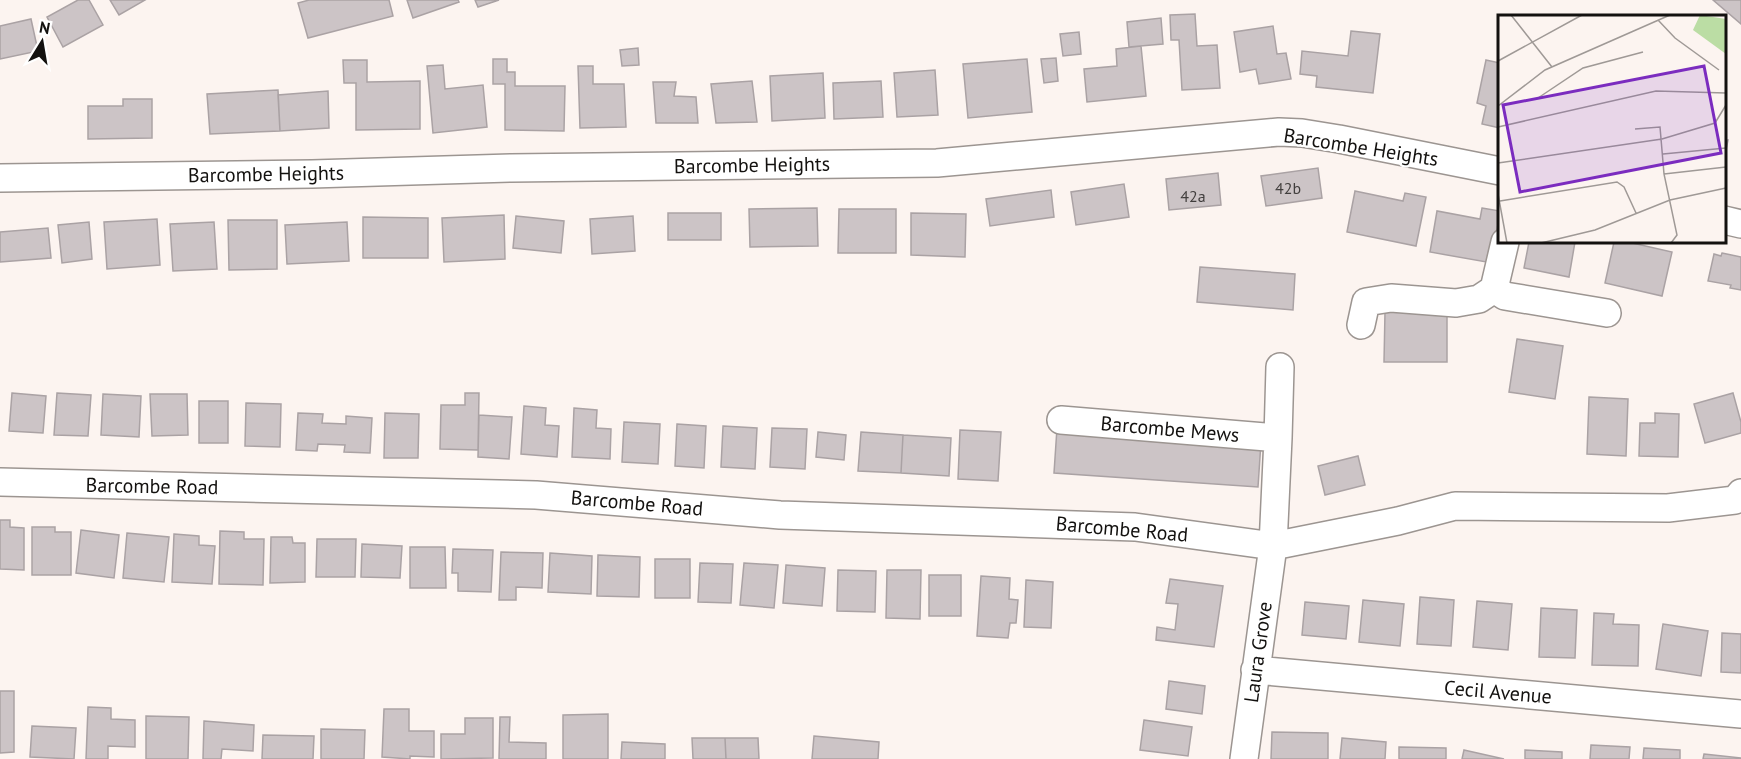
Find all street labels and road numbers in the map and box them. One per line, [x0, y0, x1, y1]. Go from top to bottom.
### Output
street label: Barcombe Heights [1282, 122, 1440, 172]
street label: Barcombe Heights [674, 151, 830, 179]
street label: Barcombe Heights [188, 160, 344, 188]
street label: Barcombe Mews [1100, 410, 1240, 448]
street label: Barcombe Road [86, 472, 218, 500]
street label: Barcombe Road [570, 484, 704, 522]
street label: Barcombe Road [1055, 510, 1189, 548]
street label: Laura Grove [1238, 600, 1278, 704]
street label: Cecil Avenue [1443, 674, 1553, 710]

